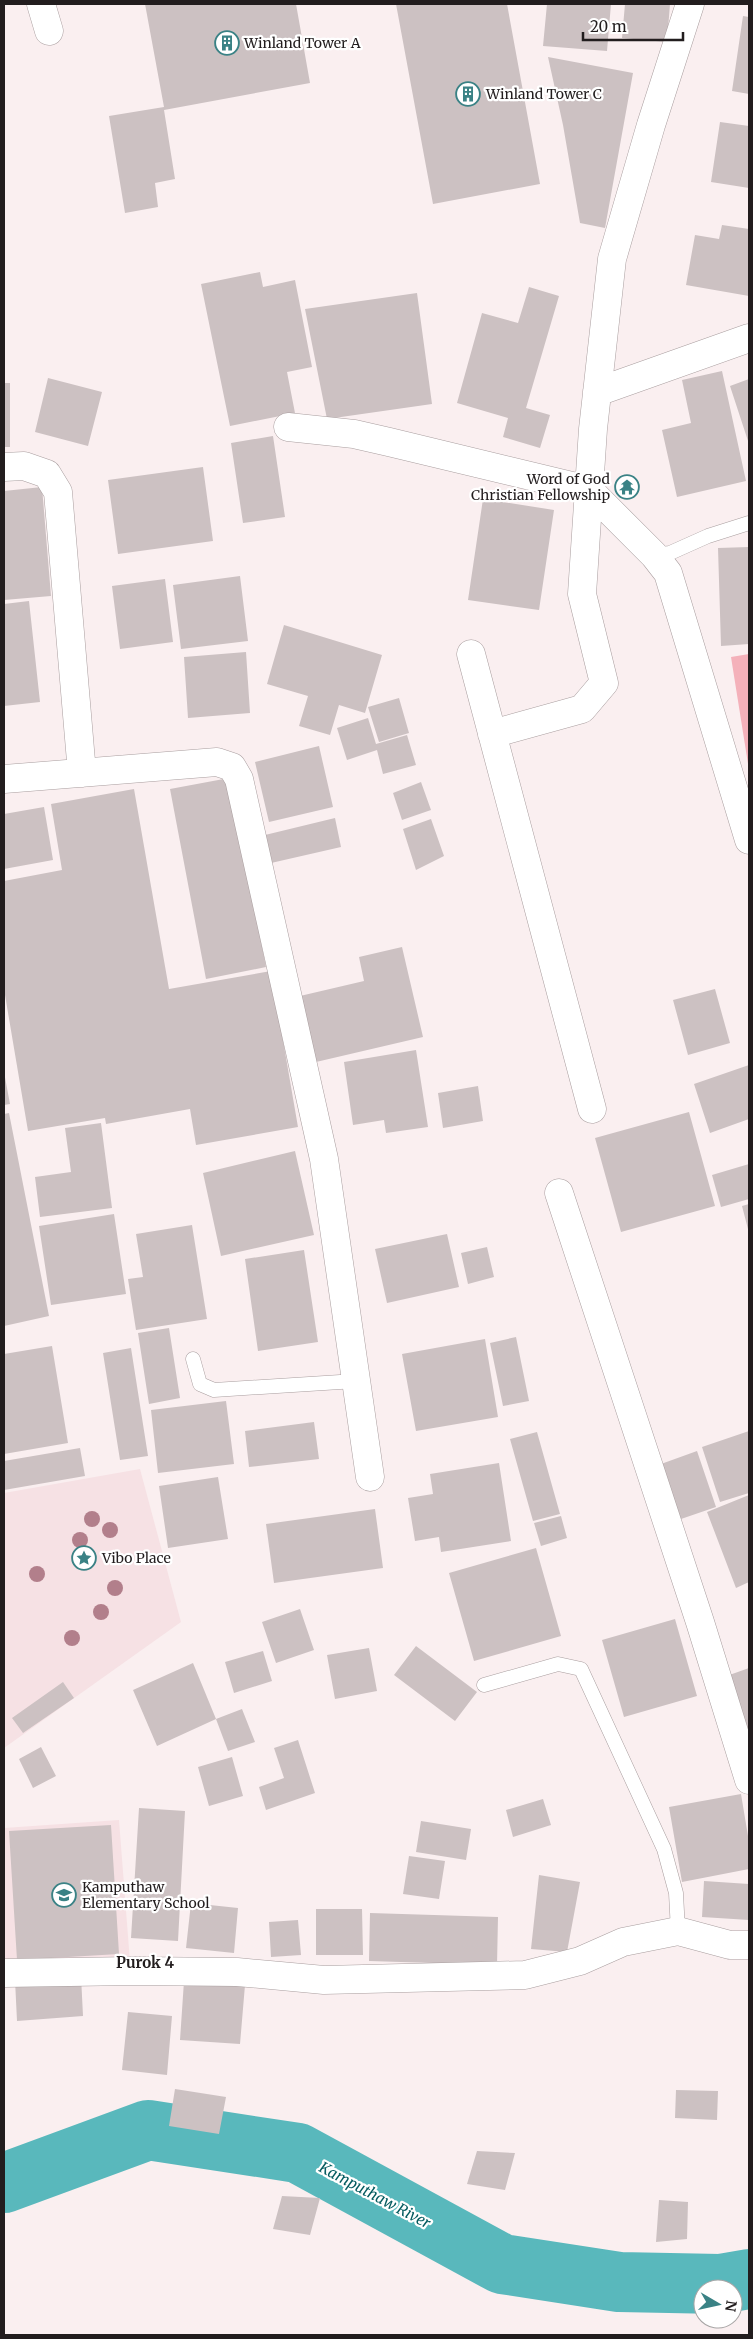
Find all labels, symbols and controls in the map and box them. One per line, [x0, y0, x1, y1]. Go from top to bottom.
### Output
scale bar [583, 10, 683, 42]
text: 20 m [590, 17, 627, 36]
building icon: Winland Tower A [214, 30, 240, 56]
place label: Winland Tower A [243, 34, 361, 52]
building icon: Winland Tower C [455, 81, 481, 107]
place label: Winland Tower C [485, 85, 602, 103]
place label: Word of God Christian Fellowship [471, 470, 611, 504]
temple icon: Word of God Christian Fellowship [614, 474, 640, 500]
place icon: Vibo Place [71, 1545, 97, 1571]
place label: Vibo Place [101, 1549, 171, 1567]
place label: Kamputhaw Elementary School [82, 1878, 210, 1912]
school or university icon: Kamputhaw Elementary School [51, 1882, 77, 1908]
district label: Purok 4 [116, 1953, 174, 1972]
water label: Kamputhaw River [315, 2157, 435, 2233]
north arrow [693, 2279, 743, 2329]
text: N [721, 2299, 741, 2313]

